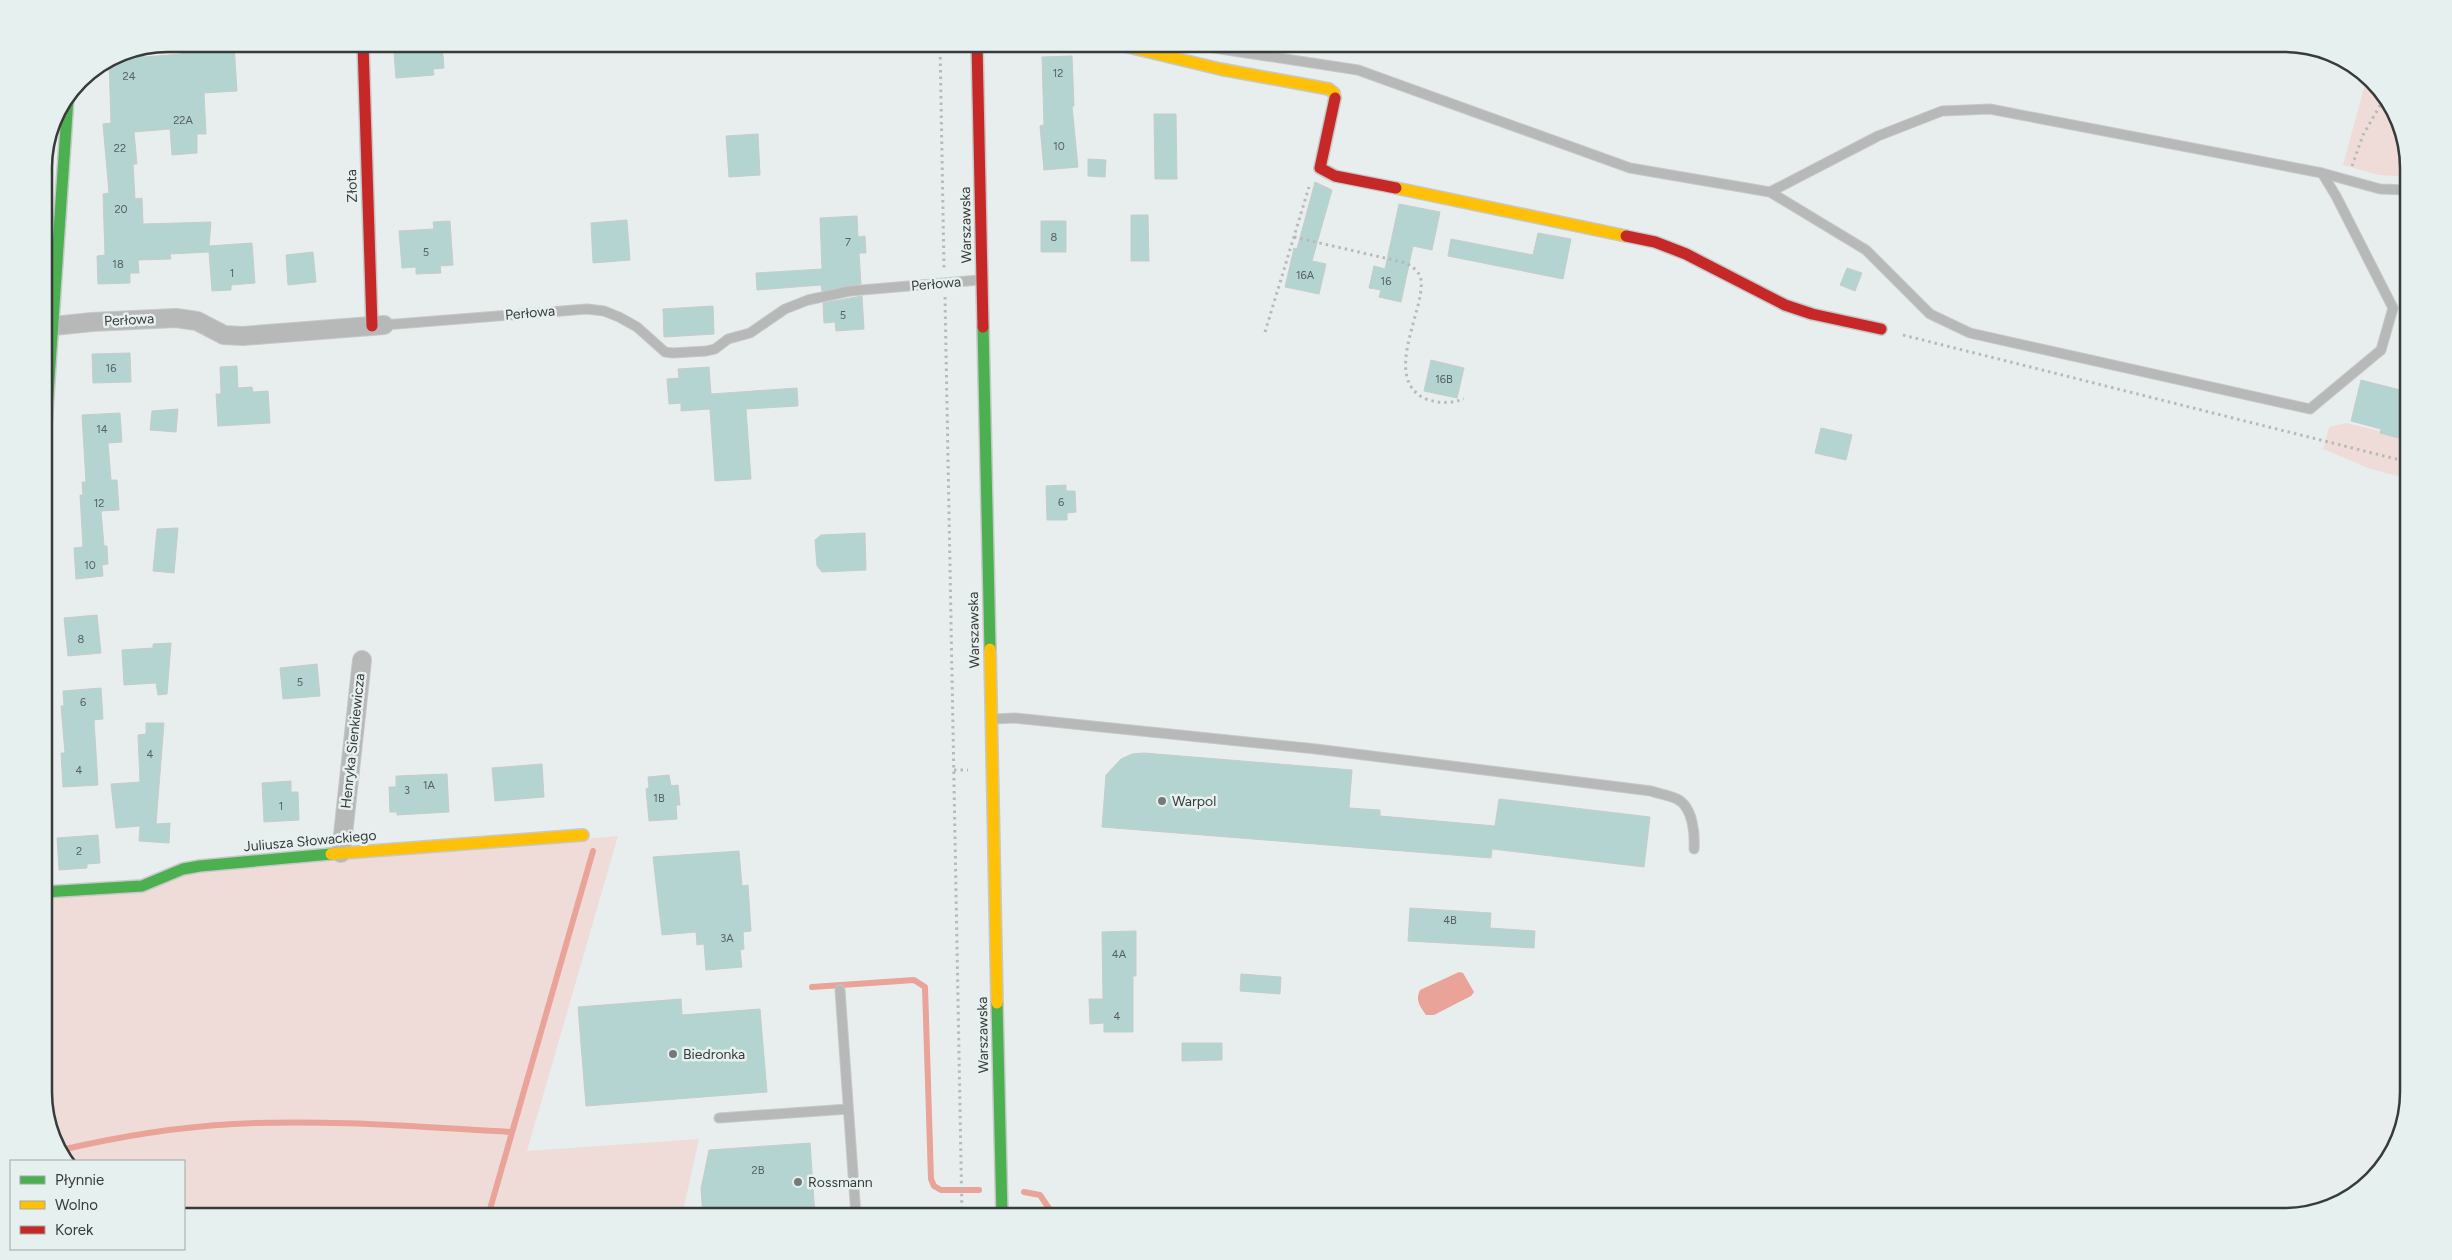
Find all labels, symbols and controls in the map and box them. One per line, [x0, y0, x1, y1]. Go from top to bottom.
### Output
house number: 12 [1053, 67, 1063, 80]
house number: 24 [123, 70, 136, 83]
house number: 22A [173, 114, 193, 127]
house number: 10 [1053, 140, 1065, 153]
house number: 22 [114, 142, 126, 155]
street label: Złota [343, 169, 361, 203]
street label: Warszawska [957, 187, 975, 263]
house number: 20 [114, 203, 128, 216]
house number: 8 [1051, 231, 1058, 244]
house number: 7 [845, 236, 851, 249]
house number: 5 [423, 246, 429, 259]
house number: 18 [112, 258, 124, 271]
house number: 1 [230, 267, 234, 280]
house number: 16A [1296, 269, 1315, 282]
street label: Perłowa [910, 273, 962, 295]
house number: 16 [1381, 275, 1391, 288]
street label: Perłowa [504, 302, 556, 324]
house number: 5 [840, 309, 846, 322]
street label: Perłowa [103, 310, 155, 330]
house number: 16 [106, 362, 116, 375]
house number: 16B [1435, 373, 1453, 386]
house number: 14 [96, 423, 108, 436]
house number: 6 [1058, 496, 1064, 509]
house number: 12 [94, 497, 104, 510]
house number: 10 [84, 559, 96, 572]
street label: Warszawska [965, 592, 983, 668]
house number: 8 [78, 633, 85, 646]
street label: Henryka Sienkiewicza [337, 673, 369, 809]
house number: 5 [297, 676, 303, 689]
house number: 6 [80, 696, 86, 709]
house number: 4 [147, 748, 154, 761]
house number: 4 [76, 764, 83, 777]
house number: 1A [423, 779, 436, 792]
house number: 3 [404, 784, 410, 797]
house number: 1B [653, 792, 665, 805]
place label: Warpol [1172, 793, 1216, 810]
marker: Warpol [1156, 795, 1168, 807]
house number: 1 [279, 800, 283, 813]
street label: Juliusza Słowackiego [243, 827, 377, 855]
house number: 2 [76, 845, 82, 858]
house number: 4B [1443, 914, 1457, 927]
house number: 3A [720, 932, 734, 945]
house number: 4A [1112, 948, 1127, 961]
street label: Warszawska [974, 997, 992, 1073]
house number: 4 [1114, 1010, 1121, 1023]
place label: Biedronka [683, 1046, 745, 1063]
marker: Biedronka [667, 1048, 679, 1060]
legend [10, 1160, 185, 1250]
house number: 2B [752, 1164, 765, 1177]
text: Płynnie [55, 1171, 104, 1189]
place label: Rossmann [808, 1174, 873, 1191]
marker: Rossmann [792, 1176, 804, 1188]
text: Wolno [55, 1196, 98, 1214]
text: Korek [55, 1221, 94, 1239]

